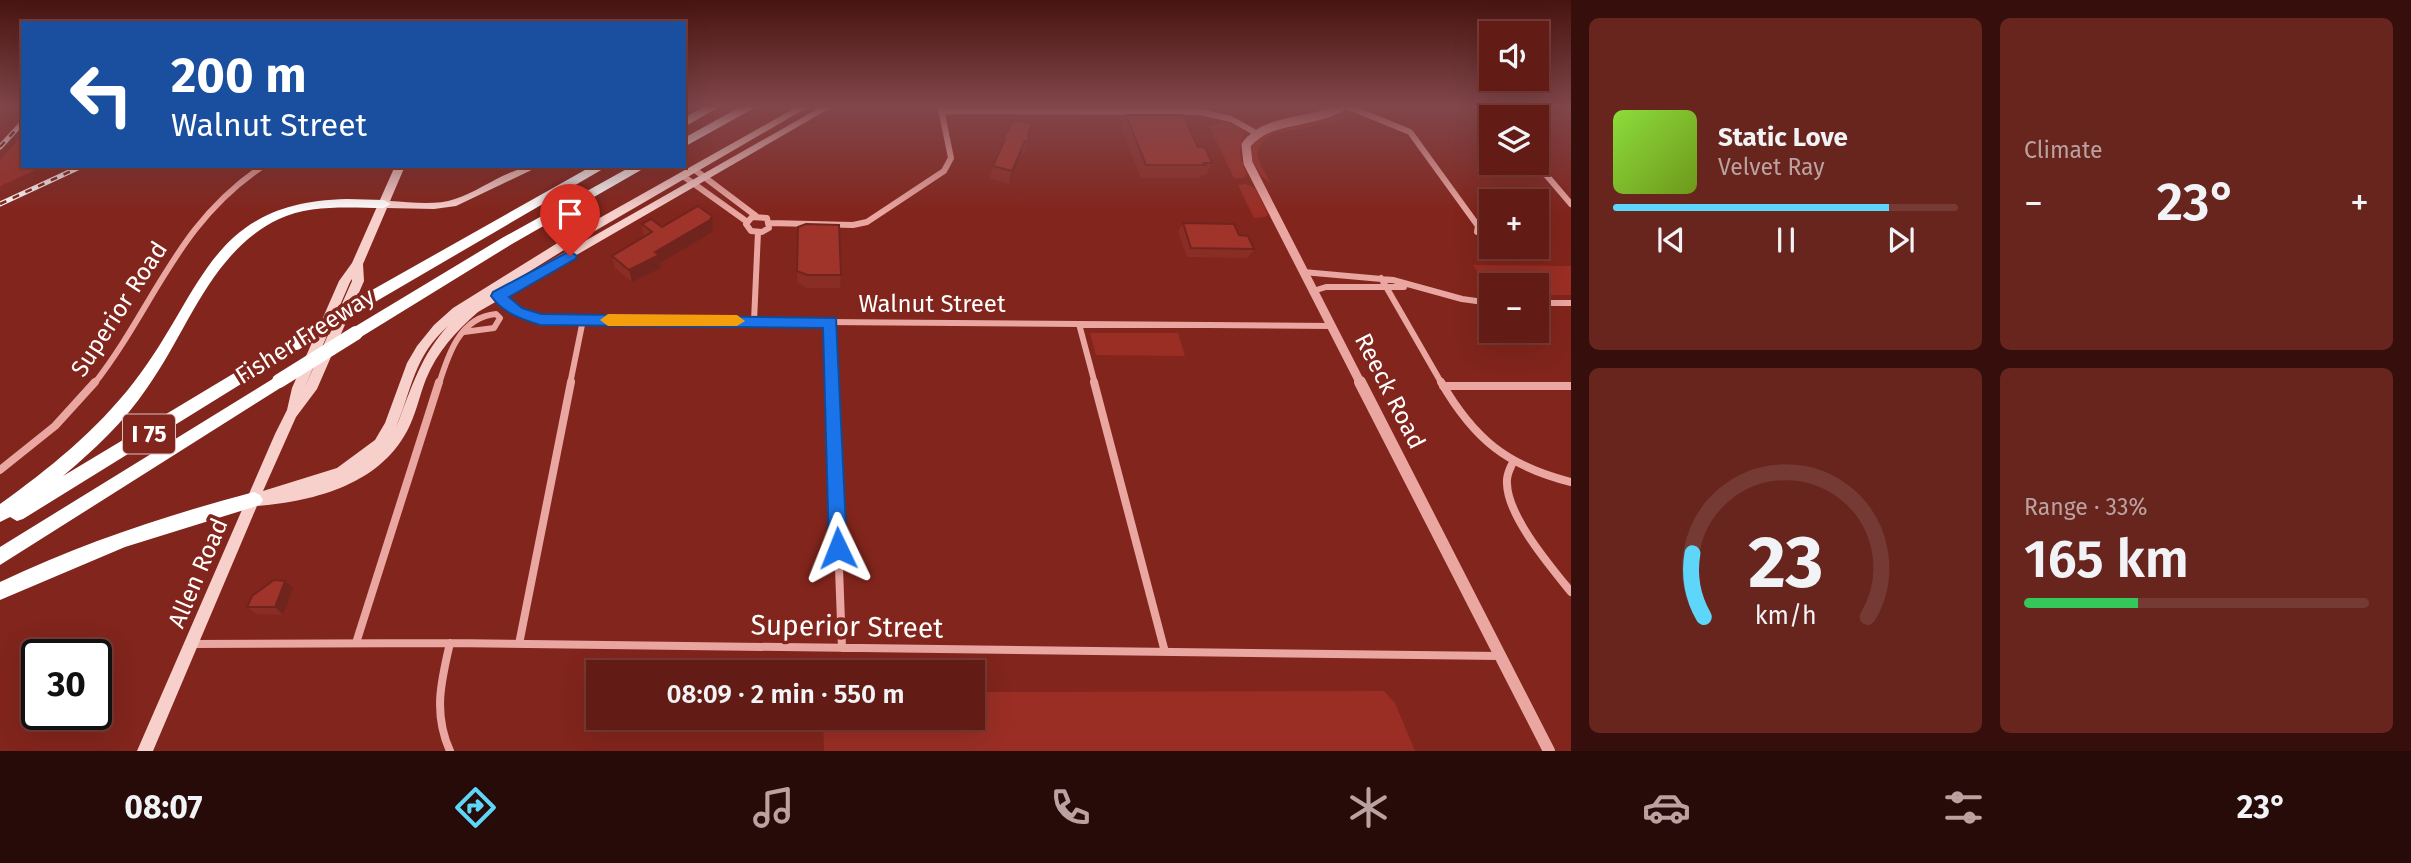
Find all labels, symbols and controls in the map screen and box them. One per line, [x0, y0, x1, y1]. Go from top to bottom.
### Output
map controls [1479, 21, 1549, 343]
button: sound [1479, 21, 1549, 91]
text: 200 m [171, 46, 307, 105]
icon: left [56, 49, 147, 140]
button: layers [1479, 105, 1549, 175]
text: Walnut Street [171, 106, 367, 144]
text: Static Love [1718, 122, 1848, 153]
text: Climate [2024, 136, 2103, 164]
text: Velvet Ray [1718, 153, 1825, 181]
text: 23° [2156, 171, 2237, 234]
text: − [2024, 180, 2043, 226]
text: + [2350, 180, 2369, 226]
pin [540, 184, 600, 256]
button: + [1479, 189, 1549, 259]
icon: arrive [551, 195, 589, 233]
icon: previous [1652, 221, 1690, 259]
icon: pause [1767, 221, 1805, 259]
icon: next [1882, 221, 1920, 259]
street label: Superior Road [65, 236, 173, 382]
button: − [1479, 273, 1549, 343]
street label: Fisher Freeway [230, 282, 380, 390]
street label: Walnut Street [858, 290, 1006, 318]
street label: Reeck Road [1349, 329, 1431, 453]
road number: I 75 [123, 414, 175, 454]
text: Range · 33% [2024, 493, 2147, 521]
position arrow [801, 511, 875, 585]
street label: Allen Road [162, 514, 234, 632]
text: 23 [1748, 519, 1823, 606]
text: 165 km [2024, 528, 2189, 591]
text: km/h [1755, 600, 1816, 630]
street label: Superior Street [750, 608, 945, 645]
speed limit sign: 30 [21, 639, 112, 730]
text: 08:09 · 2 min · 550 m [666, 679, 905, 710]
icon: directions [451, 783, 500, 832]
icon: music [749, 783, 798, 832]
icon: phone [1046, 783, 1095, 832]
icon: climate [1344, 783, 1393, 832]
icon: car [1642, 783, 1691, 832]
icon: filters [1939, 783, 1988, 832]
text: 08:07 [124, 788, 202, 826]
text: 23° [2237, 788, 2287, 826]

